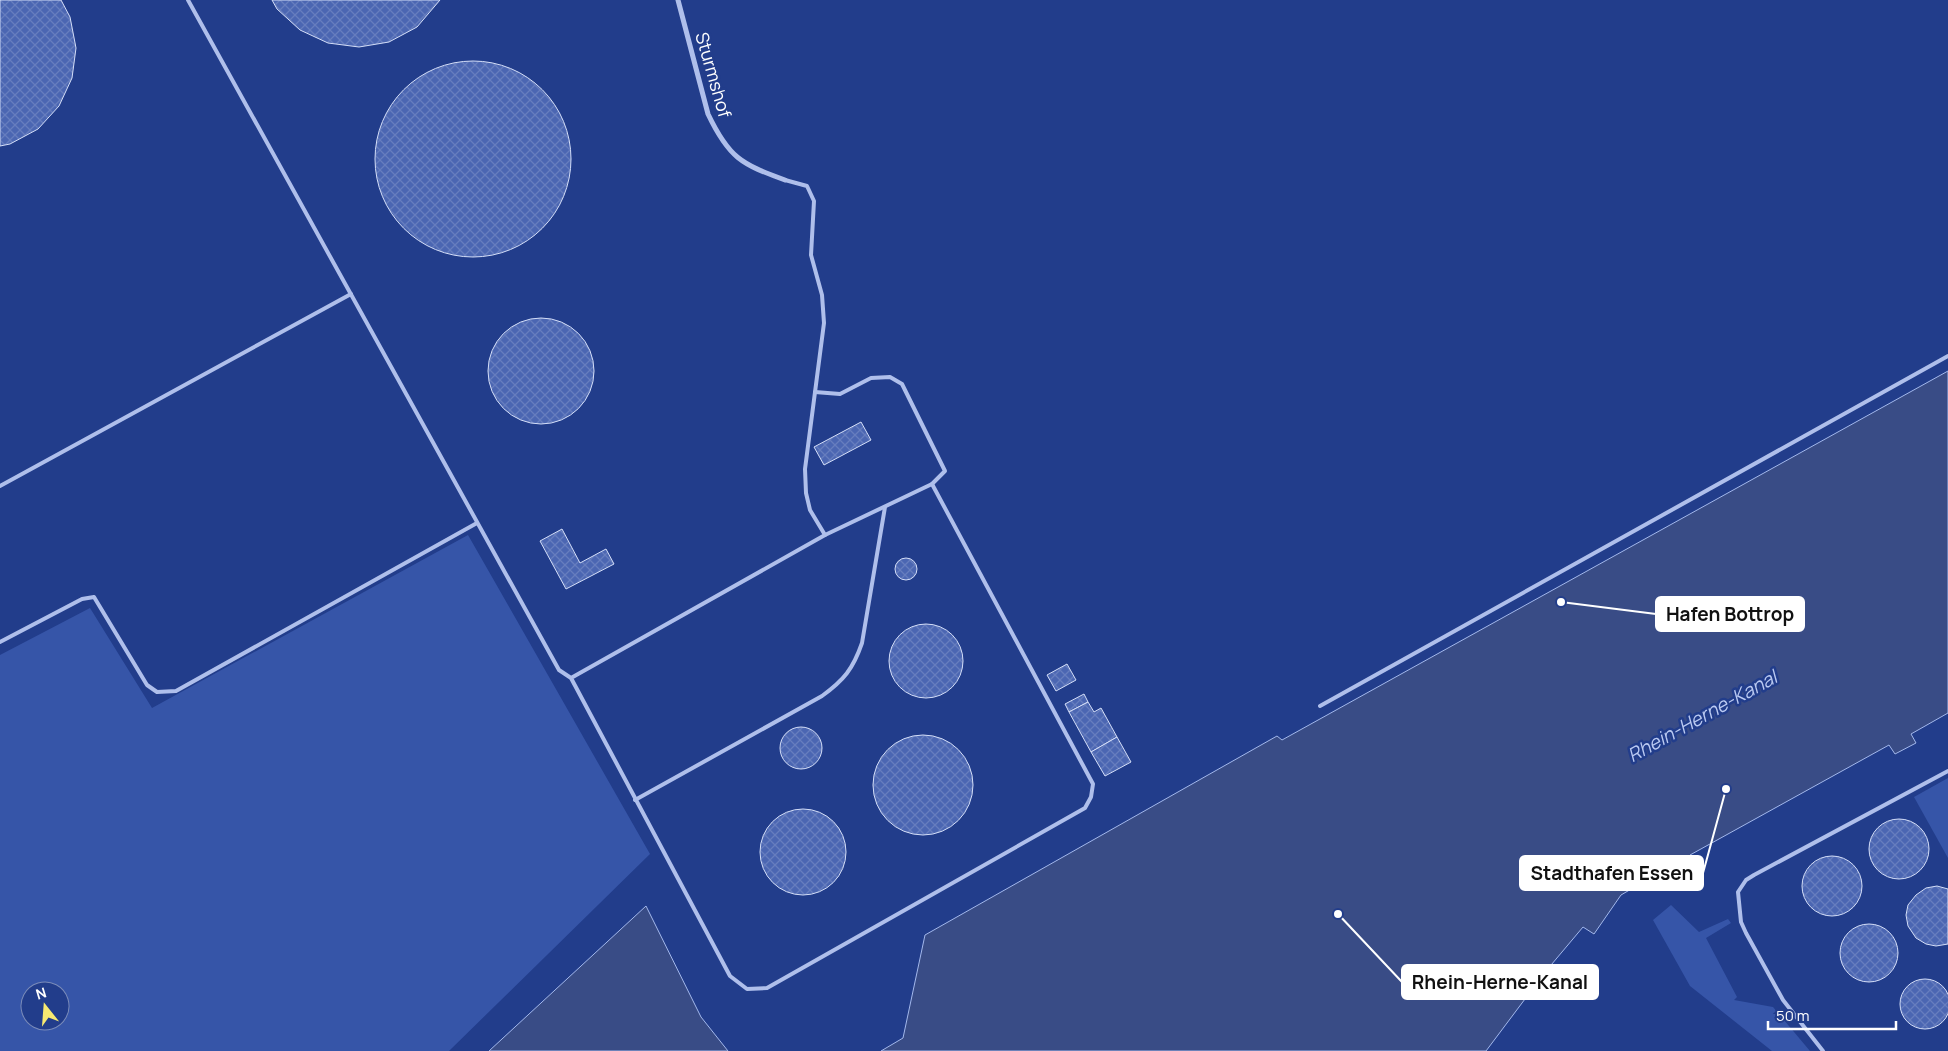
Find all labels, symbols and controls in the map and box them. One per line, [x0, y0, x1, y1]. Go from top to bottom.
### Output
street label: Sturmshof [690, 29, 738, 121]
callout: Hafen Bottrop [1656, 597, 1804, 631]
text: Hafen Bottrop [1666, 601, 1794, 627]
water label: Rhein-Herne-Kanal [1622, 663, 1784, 768]
callout: Stadthafen Essen [1520, 856, 1703, 890]
text: Stadthafen Essen [1531, 860, 1693, 886]
callout: Rhein-Herne-Kanal [1402, 965, 1598, 999]
text: Rhein-Herne-Kanal [1412, 969, 1588, 995]
north arrow [20, 981, 70, 1031]
text: N [33, 983, 49, 1004]
scale bar [1768, 998, 1896, 1030]
text: 50 m [1776, 1005, 1810, 1026]

